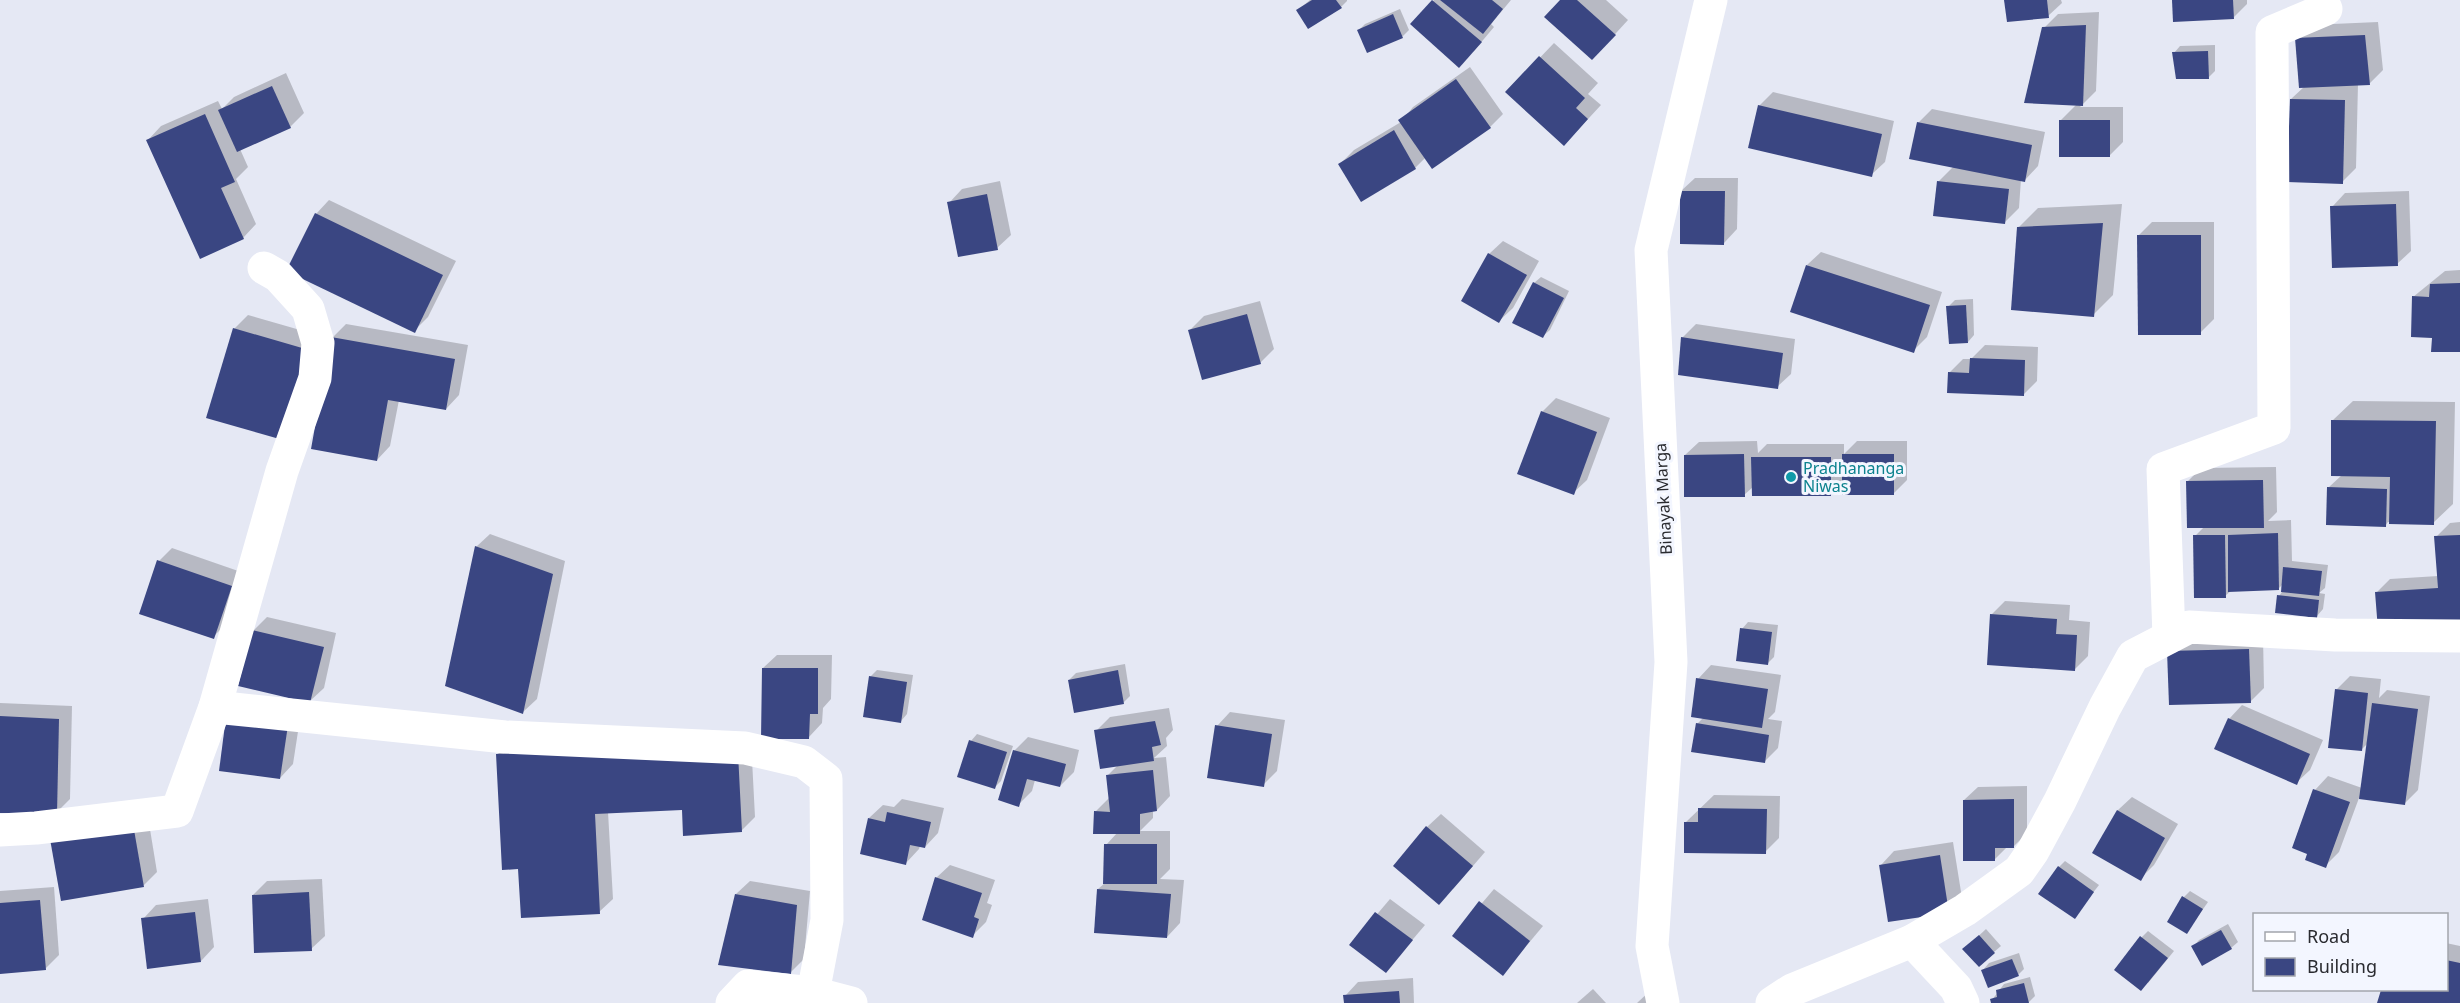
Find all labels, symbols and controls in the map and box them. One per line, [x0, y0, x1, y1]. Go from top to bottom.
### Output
street label: Binayak Marga [1649, 443, 1677, 555]
place label: Pradhananga Niwas [1803, 457, 1904, 497]
marker: Pradhananga Niwas [1784, 470, 1798, 484]
legend [2253, 913, 2448, 991]
text: Road [2307, 924, 2350, 948]
text: Building [2307, 954, 2377, 978]

